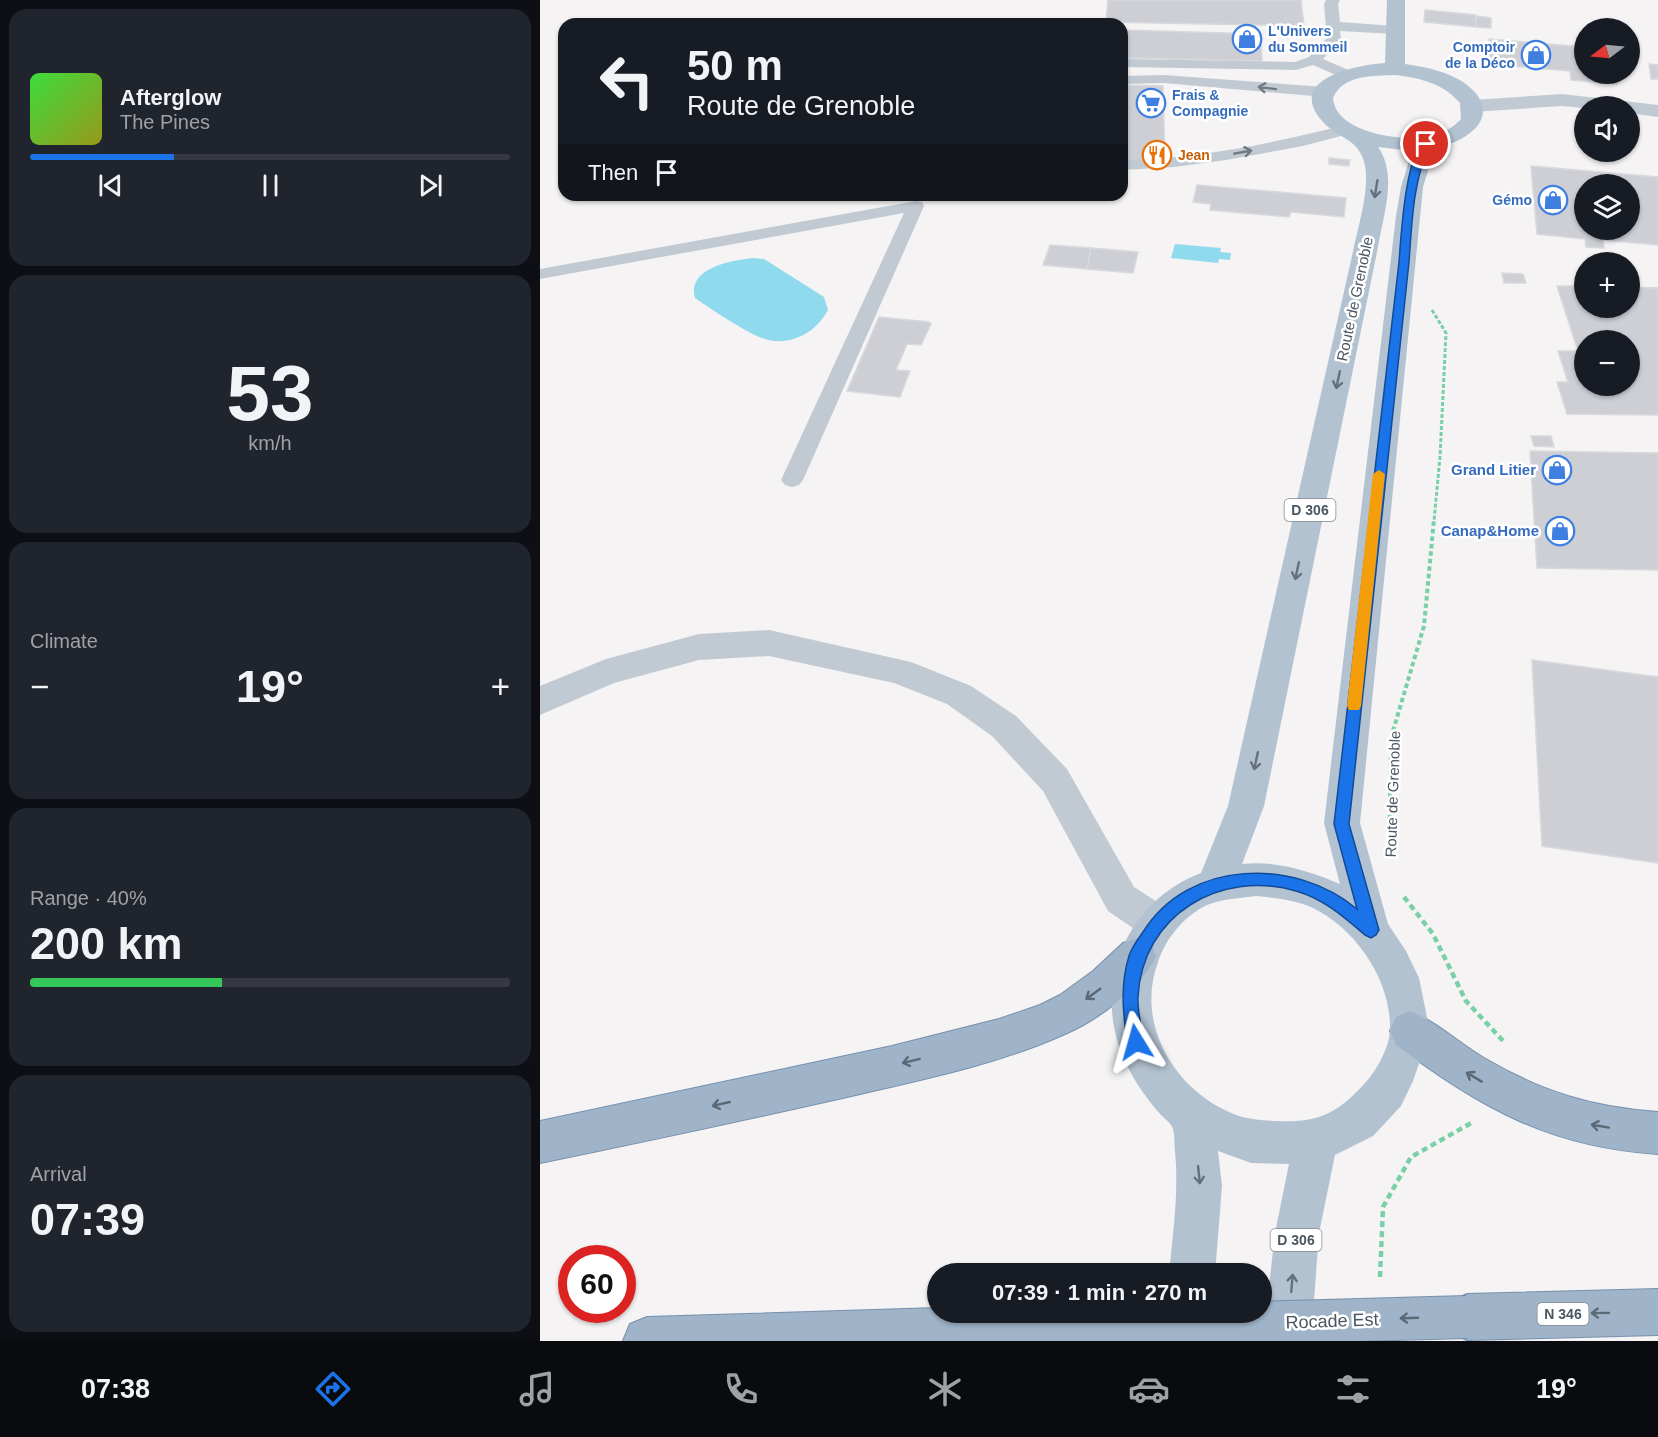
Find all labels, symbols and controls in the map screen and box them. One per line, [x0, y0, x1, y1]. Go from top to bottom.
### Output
north arrow [1574, 18, 1640, 84]
map controls [1574, 18, 1640, 396]
shop icon: L'Univers du Sommeil [1231, 23, 1263, 55]
place label: L'Univers du Sommeil [1268, 23, 1347, 55]
place label: Comptoir de la Déco [1445, 39, 1516, 71]
shop icon: Comptoir de la Déco [1520, 39, 1552, 71]
icon: left [588, 42, 666, 120]
text: 50 m [687, 42, 783, 89]
one-way arrow [1257, 82, 1277, 93]
text: Afterglow [120, 85, 221, 110]
supermarket icon: Frais & Compagnie [1135, 87, 1167, 119]
place label: Frais & Compagnie [1172, 87, 1248, 119]
text: Route de Grenoble [687, 91, 915, 121]
button: sound [1574, 96, 1640, 162]
text: The Pines [120, 111, 210, 133]
pin [1400, 118, 1451, 169]
icon: arrive [1409, 127, 1442, 160]
restaurant icon: Jean [1141, 139, 1173, 171]
place label: Jean [1178, 147, 1210, 163]
one-way arrow [1232, 147, 1252, 158]
icon: arrive [650, 156, 683, 189]
text: Then [588, 160, 638, 185]
icon: previous [94, 169, 127, 202]
icon: pause [254, 169, 287, 202]
icon: next [414, 169, 447, 202]
button: layers [1574, 174, 1640, 240]
one-way arrow [1371, 179, 1382, 198]
shop icon: Gémo [1537, 184, 1569, 216]
place label: Gémo [1492, 192, 1532, 208]
street label: Route de Grenoble [1333, 235, 1376, 363]
button: + [1574, 252, 1640, 318]
button: − [1574, 330, 1640, 396]
text: 53 [227, 349, 313, 437]
one-way arrow [1332, 370, 1343, 389]
text: km/h [248, 432, 292, 454]
shop icon: Grand Litier [1541, 454, 1573, 486]
place label: Grand Litier [1451, 461, 1536, 478]
road number: D 306 [1284, 499, 1336, 521]
shop icon: Canap&Home [1544, 515, 1576, 547]
place label: Canap&Home [1441, 522, 1539, 539]
one-way arrow [1291, 561, 1302, 580]
text: Climate [30, 630, 98, 652]
text: 19° [236, 661, 304, 712]
text: − [30, 668, 49, 705]
text: + [491, 668, 510, 705]
street label: Route de Grenoble [1382, 730, 1403, 858]
one-way arrow [1250, 751, 1261, 771]
text: Range · 40% [30, 887, 147, 909]
text: 200 km [30, 918, 183, 969]
one-way arrow [1085, 988, 1101, 1001]
position arrow [1104, 1010, 1168, 1074]
one-way arrow [902, 1055, 921, 1067]
one-way arrow [1466, 1070, 1483, 1082]
one-way arrow [712, 1098, 731, 1110]
one-way arrow [1591, 1120, 1610, 1131]
text: Arrival [30, 1163, 87, 1185]
one-way arrow [1194, 1165, 1205, 1185]
text: 07:39 [30, 1194, 145, 1245]
road number: D 306 [1270, 1229, 1322, 1251]
speed limit sign: 60 [558, 1245, 636, 1323]
one-way arrow [1287, 1273, 1298, 1293]
text: 07:39 · 1 min · 270 m [992, 1280, 1207, 1305]
road number: N 346 [1538, 1303, 1588, 1325]
one-way arrow [1590, 1308, 1610, 1319]
street label: Rocade Est [1285, 1309, 1379, 1333]
one-way arrow [1399, 1313, 1419, 1324]
icon: directions [312, 1368, 354, 1410]
icon: music [516, 1368, 558, 1410]
icon: phone [720, 1368, 762, 1410]
icon: climate [924, 1368, 966, 1410]
icon: car [1128, 1368, 1170, 1410]
icon: filters [1332, 1368, 1374, 1410]
text: 07:38 [81, 1374, 150, 1404]
text: 19° [1536, 1374, 1577, 1404]

